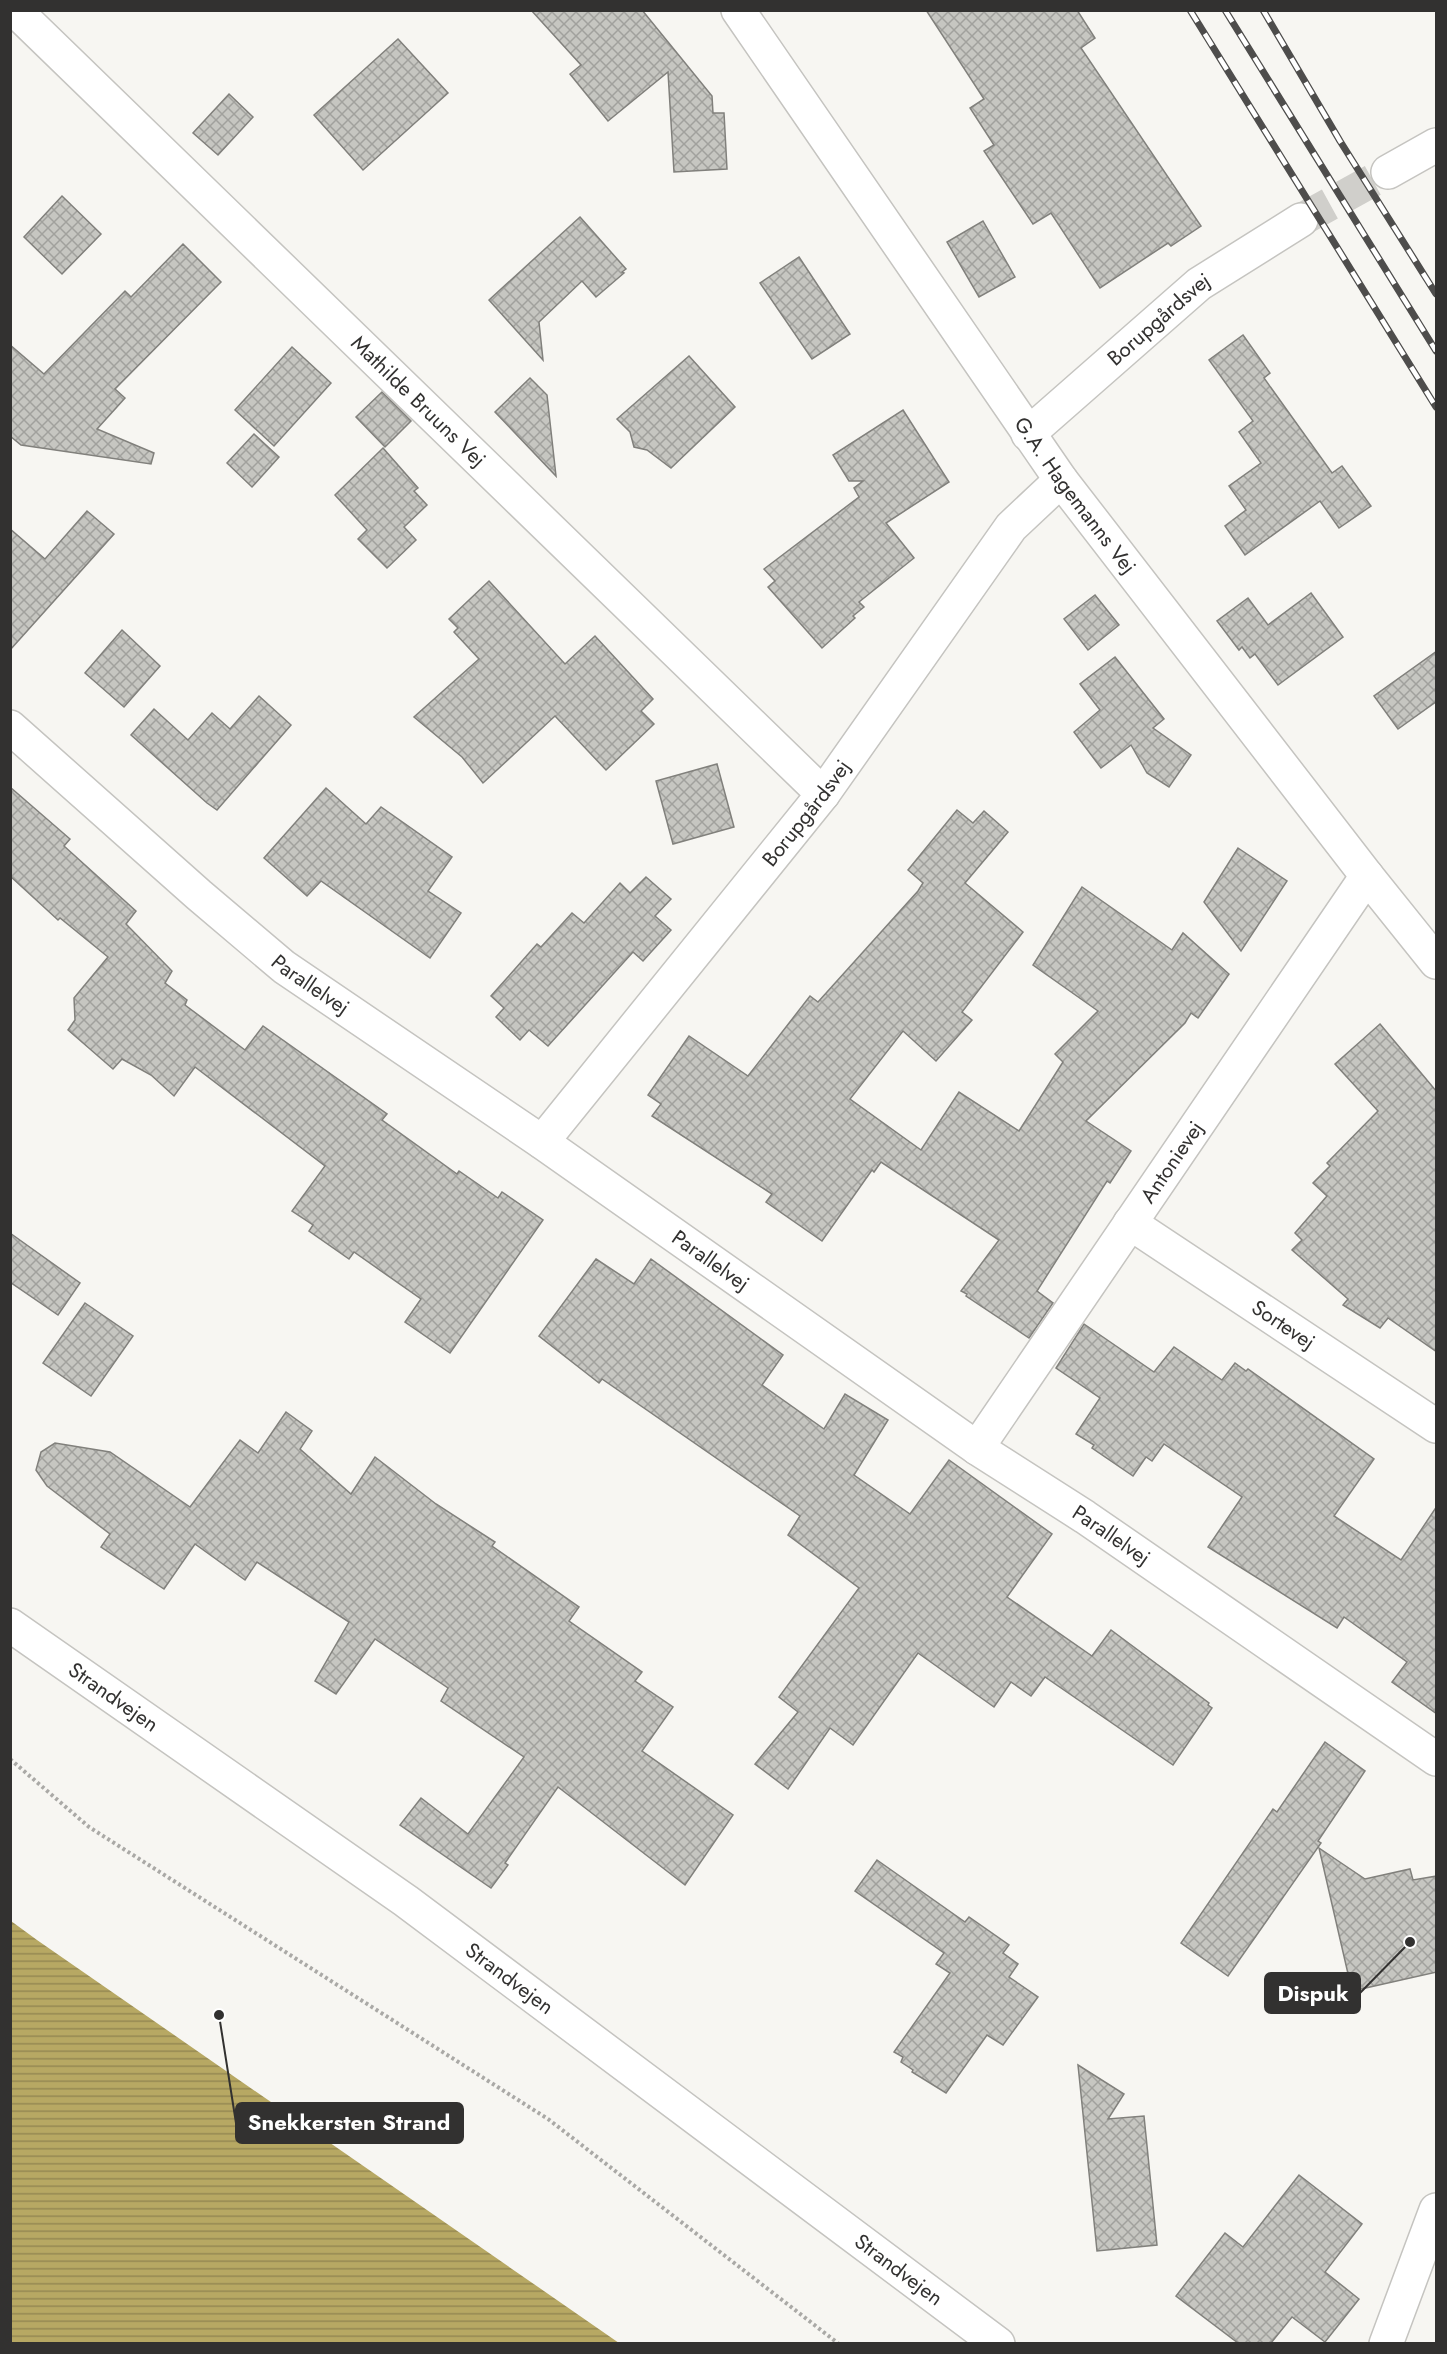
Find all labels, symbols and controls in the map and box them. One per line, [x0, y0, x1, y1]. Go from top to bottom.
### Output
street label: Borupgårdsvej [1101, 266, 1216, 373]
street label: Mathilde Bruuns Vej [344, 329, 493, 474]
street label: G.A. Hagemanns Vej [1007, 411, 1143, 580]
street label: Borupgårdsvej [755, 754, 858, 873]
street label: Parallelvej [265, 947, 355, 1022]
street label: Antonievej [1133, 1115, 1211, 1209]
street label: Parallelvej [666, 1223, 755, 1298]
street label: Sortevej [1246, 1293, 1321, 1357]
street label: Parallelvej [1066, 1498, 1156, 1573]
street label: Strandvejen [62, 1655, 165, 1739]
street label: Strandvejen [459, 1935, 560, 2022]
callout: Dispuk [1265, 1973, 1360, 2013]
text: Dispuk [1277, 1977, 1349, 2009]
callout: Snekkersten Strand [236, 2103, 463, 2143]
text: Snekkersten Strand [248, 2106, 450, 2138]
street label: Strandvejen [848, 2227, 949, 2313]

